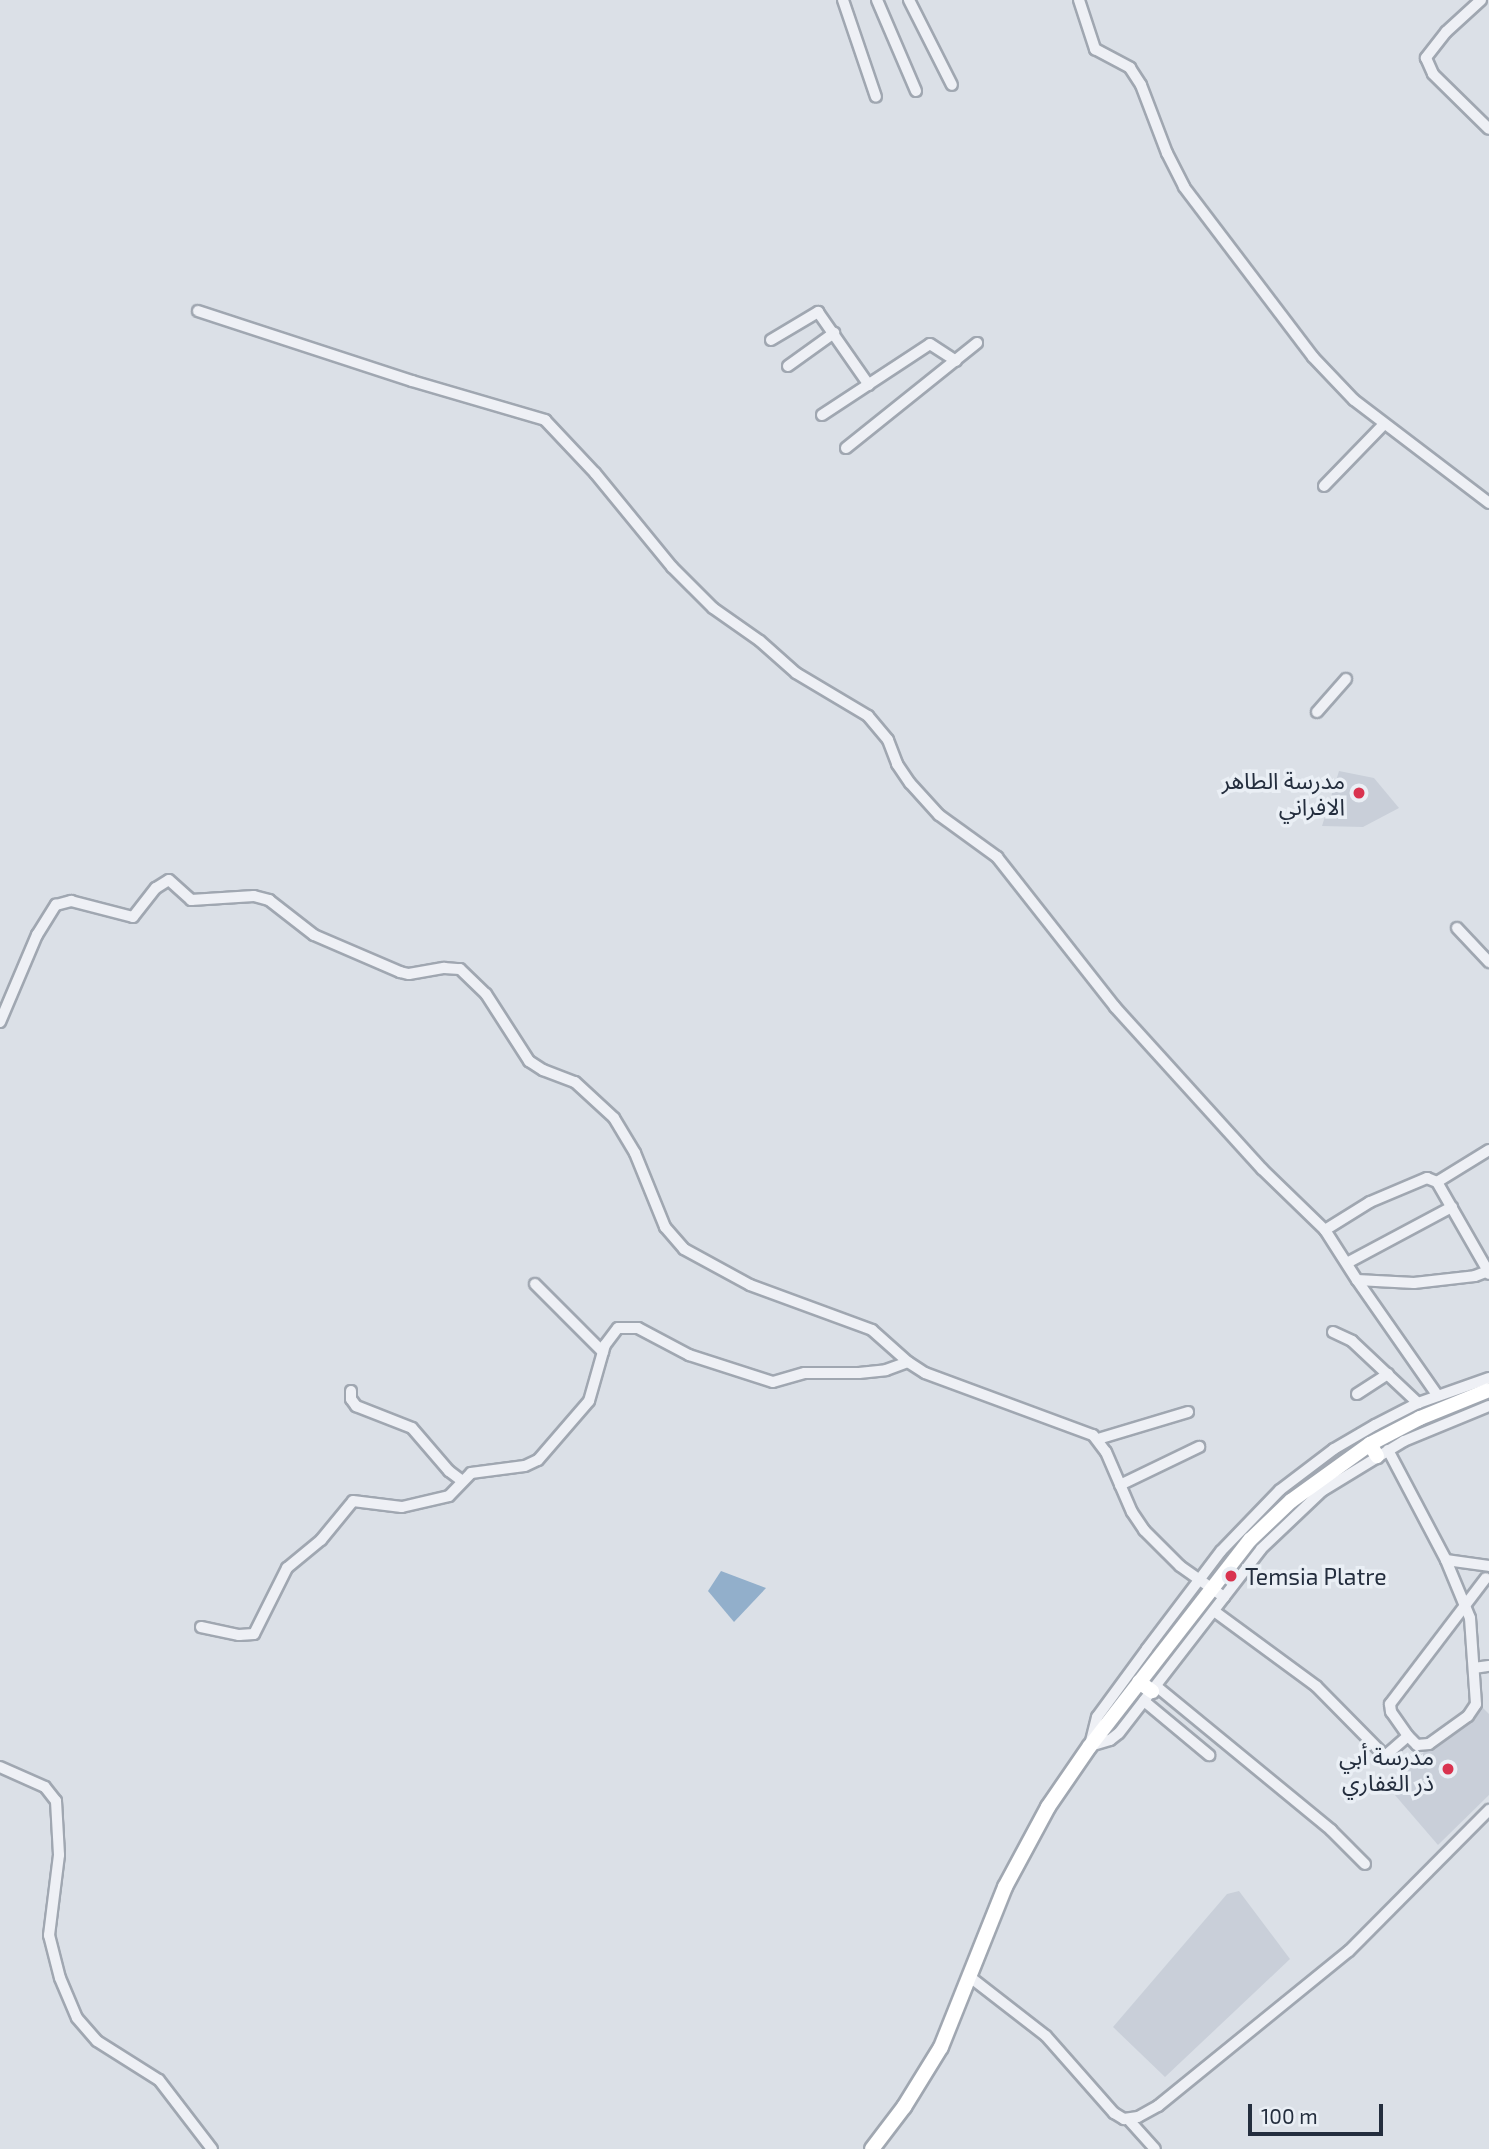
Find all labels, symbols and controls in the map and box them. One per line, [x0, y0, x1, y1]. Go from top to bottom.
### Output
place label: مدرسة الطاهر الافراني [1222, 766, 1345, 820]
marker: مدرسة الطاهر الافراني [1351, 785, 1367, 801]
place label: Temsia Platre [1245, 1562, 1386, 1590]
marker: Temsia Platre [1223, 1568, 1239, 1584]
place label: مدرسة أبي ذر الغفاري [1339, 1742, 1434, 1796]
marker: مدرسة أبي ذر الغفاري [1440, 1761, 1456, 1777]
scale bar [1251, 2090, 1386, 2134]
text: 100 m [1261, 2103, 1318, 2128]

